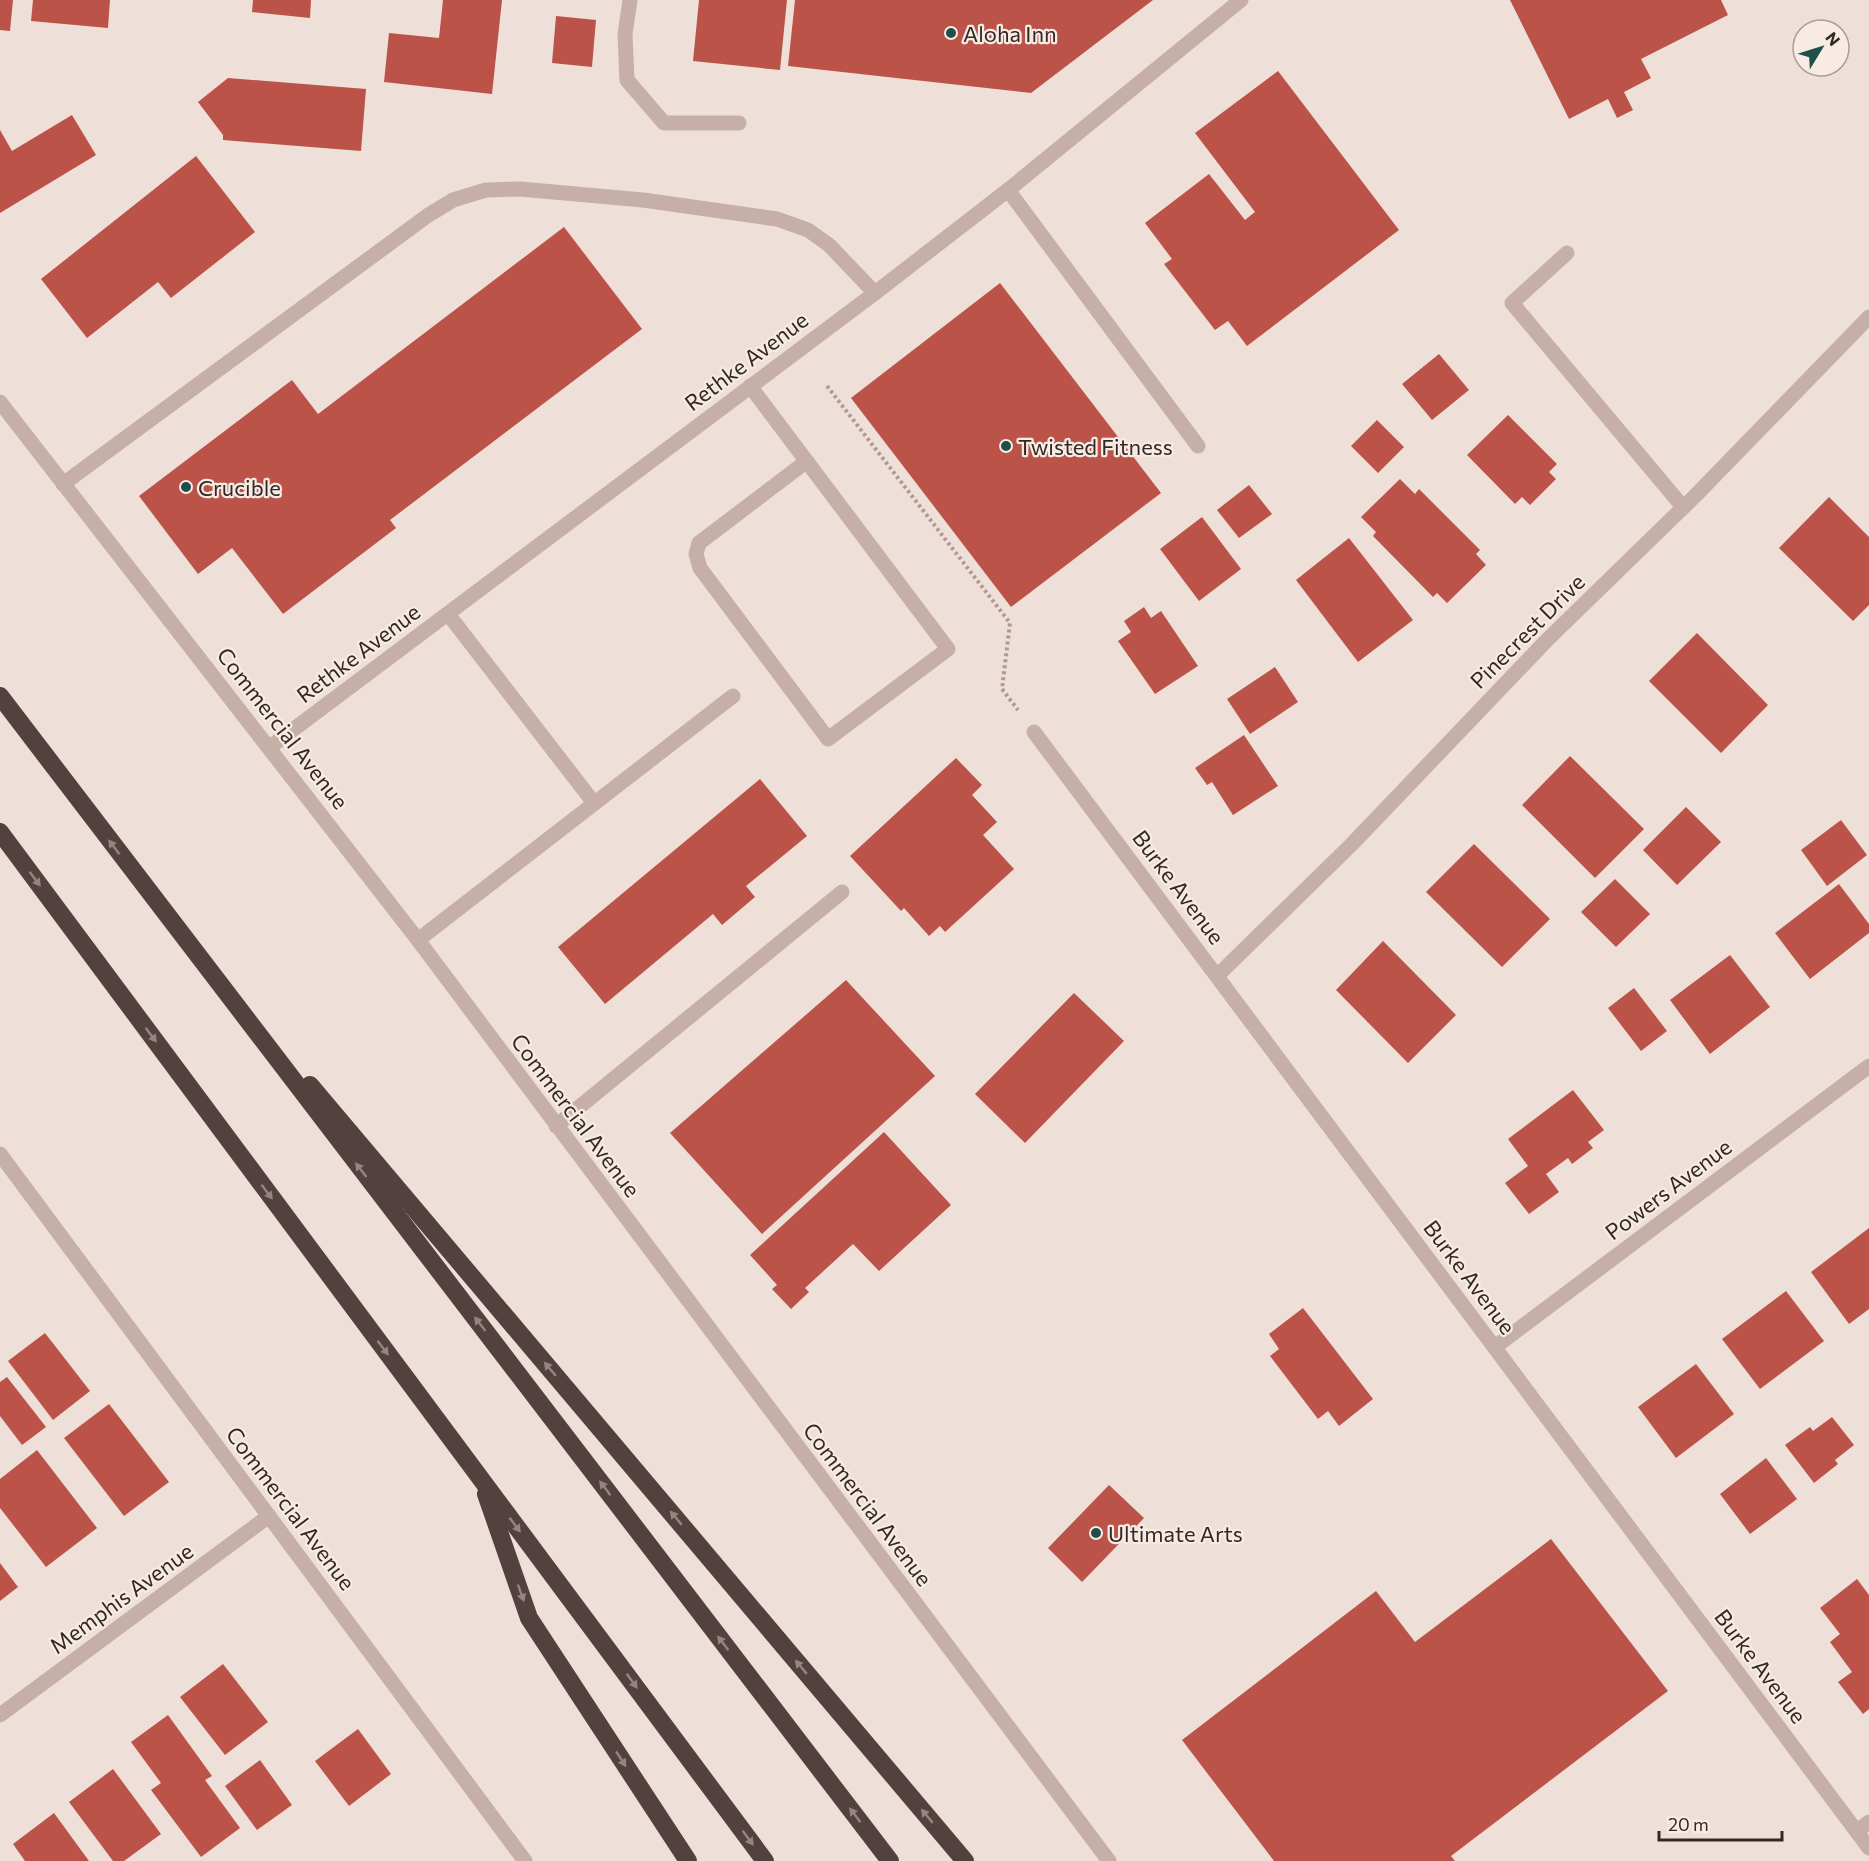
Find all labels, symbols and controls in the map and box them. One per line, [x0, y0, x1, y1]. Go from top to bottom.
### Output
north arrow [1791, 18, 1851, 78]
place label: Aloha Inn [963, 20, 1057, 47]
marker: Aloha Inn [944, 26, 958, 40]
text: N [1822, 28, 1844, 49]
street label: Rethke Avenue [679, 306, 813, 416]
place label: Twisted Fitness [1018, 433, 1173, 460]
marker: Twisted Fitness [999, 439, 1013, 453]
place label: Crucible [198, 474, 281, 501]
marker: Crucible [179, 480, 193, 494]
street label: Pinecrest Drive [1464, 568, 1590, 694]
street label: Rethke Avenue [291, 598, 425, 708]
street label: Commercial Avenue [211, 642, 355, 814]
street label: Burke Avenue [1127, 825, 1231, 949]
one-way arrow [108, 839, 120, 855]
one-way arrow [29, 870, 41, 886]
one-way arrow [145, 1027, 157, 1043]
street label: Commercial Avenue [506, 1028, 646, 1202]
street label: Powers Avenue [1600, 1133, 1736, 1245]
one-way arrow [355, 1162, 367, 1178]
one-way arrow [261, 1183, 273, 1199]
street label: Burke Avenue [1418, 1215, 1522, 1339]
one-way arrow [474, 1317, 486, 1332]
one-way arrow [377, 1341, 389, 1356]
one-way arrow [544, 1362, 557, 1377]
street label: Commercial Avenue [798, 1417, 938, 1591]
street label: Commercial Avenue [221, 1421, 361, 1595]
one-way arrow [599, 1480, 611, 1496]
one-way arrow [669, 1510, 682, 1526]
one-way arrow [509, 1517, 522, 1533]
place label: Ultimate Arts [1108, 1520, 1243, 1547]
marker: Ultimate Arts [1089, 1526, 1103, 1540]
street label: Memphis Avenue [44, 1537, 198, 1659]
one-way arrow [516, 1584, 526, 1602]
street label: Burke Avenue [1709, 1604, 1813, 1728]
one-way arrow [717, 1635, 730, 1651]
one-way arrow [795, 1660, 808, 1675]
one-way arrow [626, 1673, 638, 1689]
one-way arrow [616, 1751, 627, 1767]
scale bar [1659, 1804, 1782, 1842]
one-way arrow [849, 1807, 861, 1822]
one-way arrow [921, 1809, 934, 1824]
text: 20 m [1668, 1813, 1709, 1835]
one-way arrow [742, 1830, 754, 1846]

